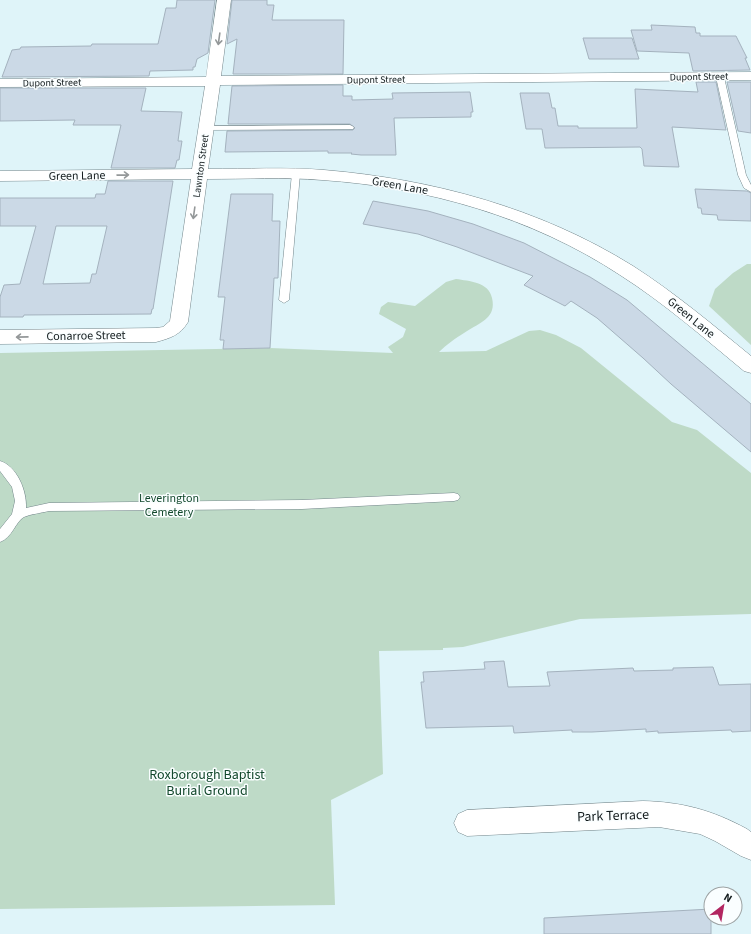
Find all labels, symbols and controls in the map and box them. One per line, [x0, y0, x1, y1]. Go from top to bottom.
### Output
one-way arrow [215, 32, 223, 45]
street label: Dupont Street [670, 69, 729, 85]
street label: Dupont Street [347, 72, 406, 88]
street label: Dupont Street [23, 75, 82, 91]
street label: Lawnton Street [190, 133, 212, 199]
street label: Green Lane [48, 167, 106, 185]
one-way arrow [116, 171, 129, 179]
street label: Green Lane [371, 173, 429, 199]
one-way arrow [190, 206, 198, 219]
street label: Green Lane [664, 294, 718, 342]
street label: Conarroe Street [46, 327, 126, 345]
one-way arrow [16, 333, 29, 341]
park label: Leverington Cemetery [139, 490, 199, 521]
park label: Roxborough Baptist Burial Ground [149, 765, 265, 801]
street label: Park Terrace [577, 805, 649, 827]
north arrow [703, 886, 743, 926]
text: N [721, 890, 735, 906]

